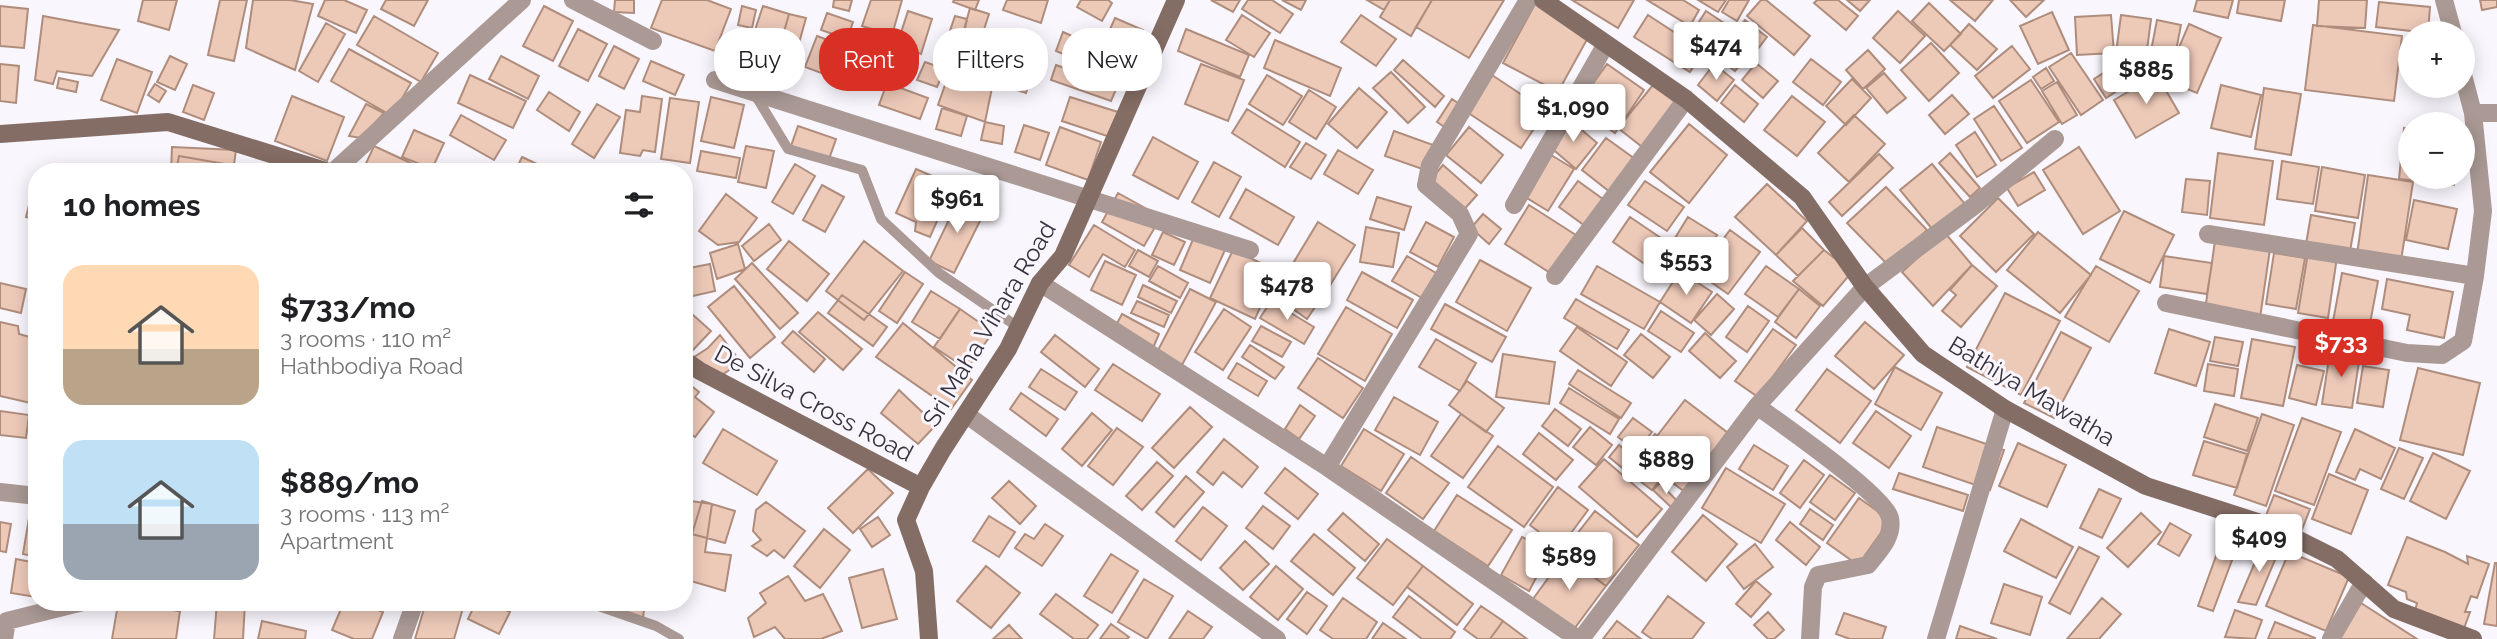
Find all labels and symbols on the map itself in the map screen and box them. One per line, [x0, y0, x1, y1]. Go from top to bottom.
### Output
pin: $474 [1675, 22, 1757, 82]
pin: $885 [2105, 46, 2187, 106]
pin: $1,090 [1516, 85, 1630, 144]
pin: $961 [916, 176, 998, 235]
street label: Sri Maha Vihara Road [916, 216, 1062, 432]
pin: $553 [1645, 238, 1727, 297]
pin: $478 [1246, 262, 1328, 322]
pin: $733 [2300, 320, 2382, 379]
street label: Bathiya Mawatha [1944, 330, 2120, 452]
street label: De Silva Cross Road [710, 338, 918, 468]
pin: $889 [1625, 436, 1707, 496]
pin: $409 [2218, 514, 2300, 574]
pin: $589 [1528, 532, 1610, 592]

